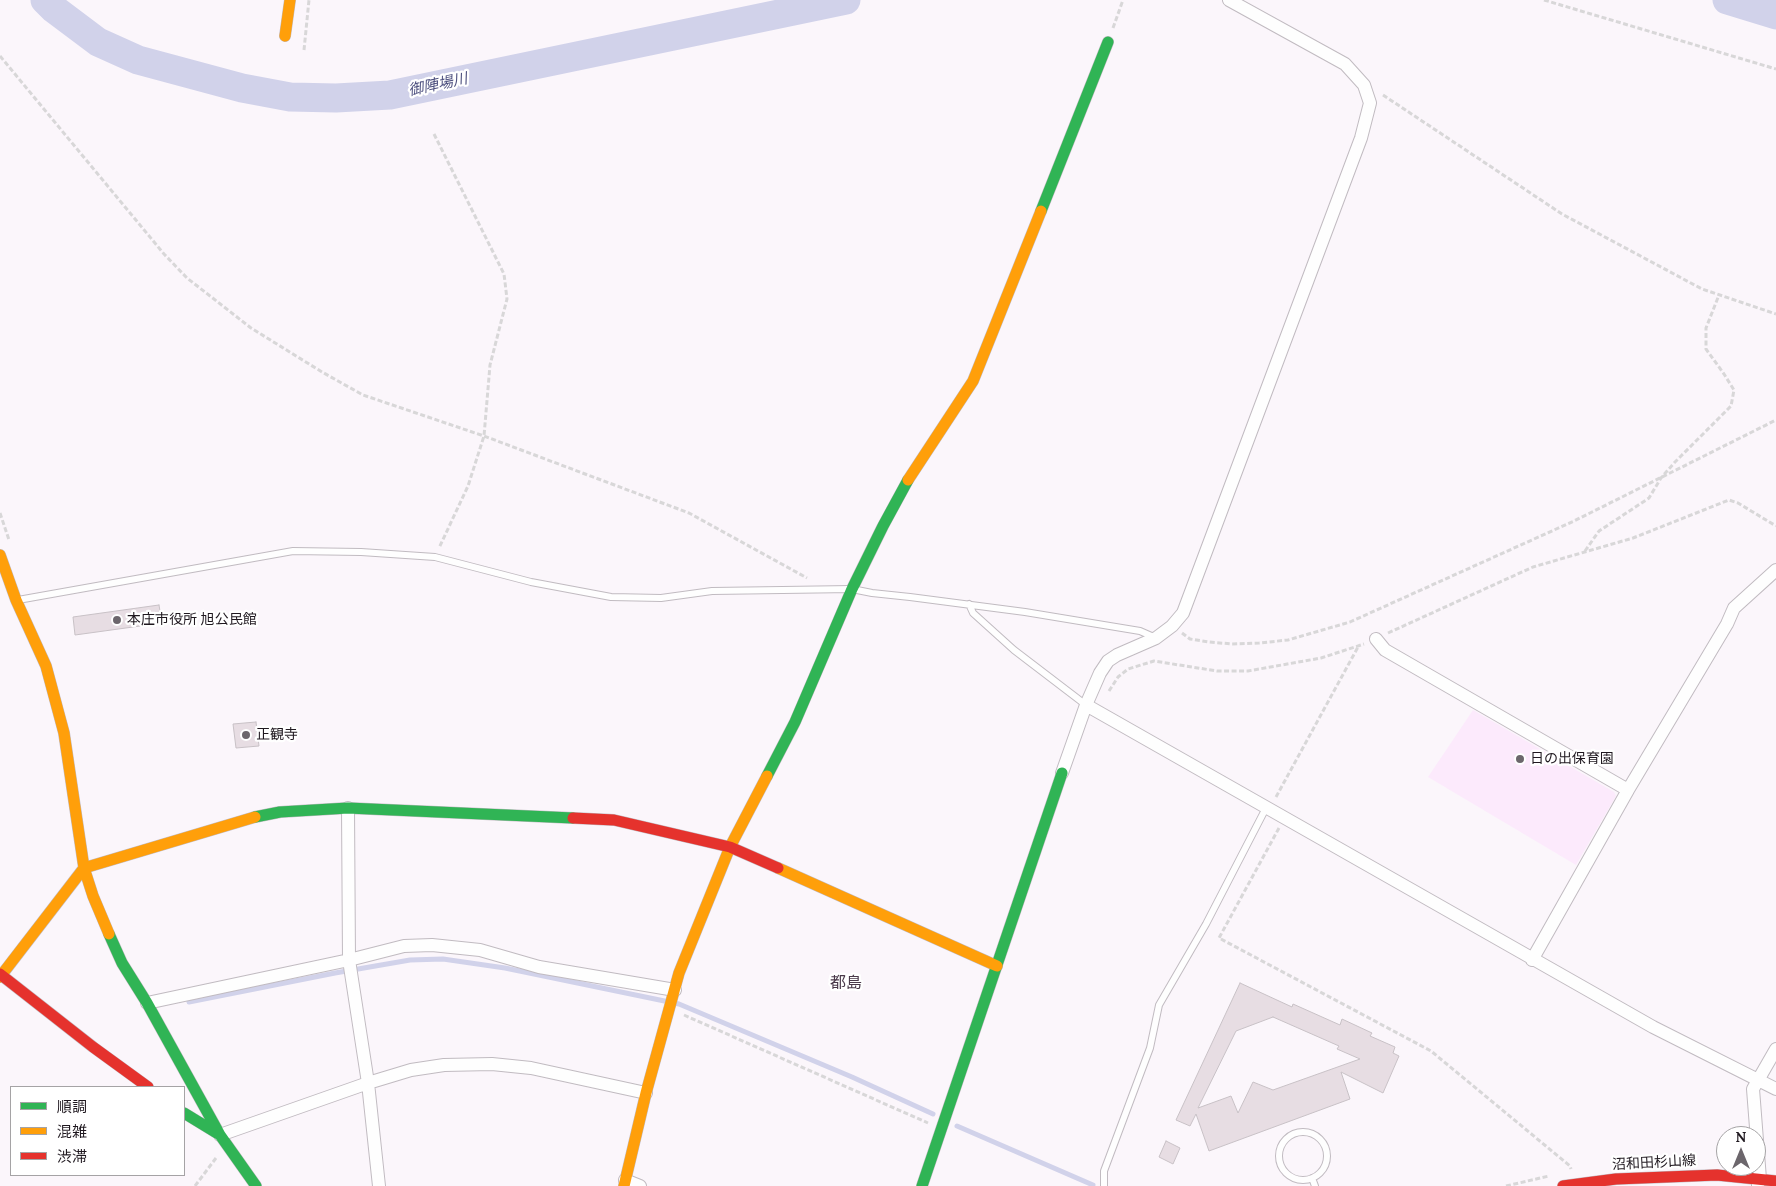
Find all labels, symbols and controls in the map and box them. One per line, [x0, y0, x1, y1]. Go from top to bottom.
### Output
water label: 御陣場川 [407, 70, 469, 100]
place label: 本庄市役所 旭公民館 [127, 612, 257, 628]
marker: 本庄市役所 旭公民館 [111, 614, 123, 626]
place label: 正観寺 [256, 727, 298, 743]
marker: 正観寺 [240, 729, 252, 741]
place label: 日の出保育園 [1530, 751, 1614, 767]
marker: 日の出保育園 [1514, 753, 1526, 765]
district label: 都島 [830, 973, 862, 993]
legend [10, 1086, 185, 1176]
text: 順調 [57, 1097, 87, 1116]
text: 混雑 [57, 1122, 87, 1141]
north arrow [1716, 1126, 1766, 1176]
text: N [1736, 1128, 1746, 1146]
text: 渋滞 [57, 1147, 87, 1166]
street label: 沼和田杉山線 [1612, 1152, 1696, 1174]

